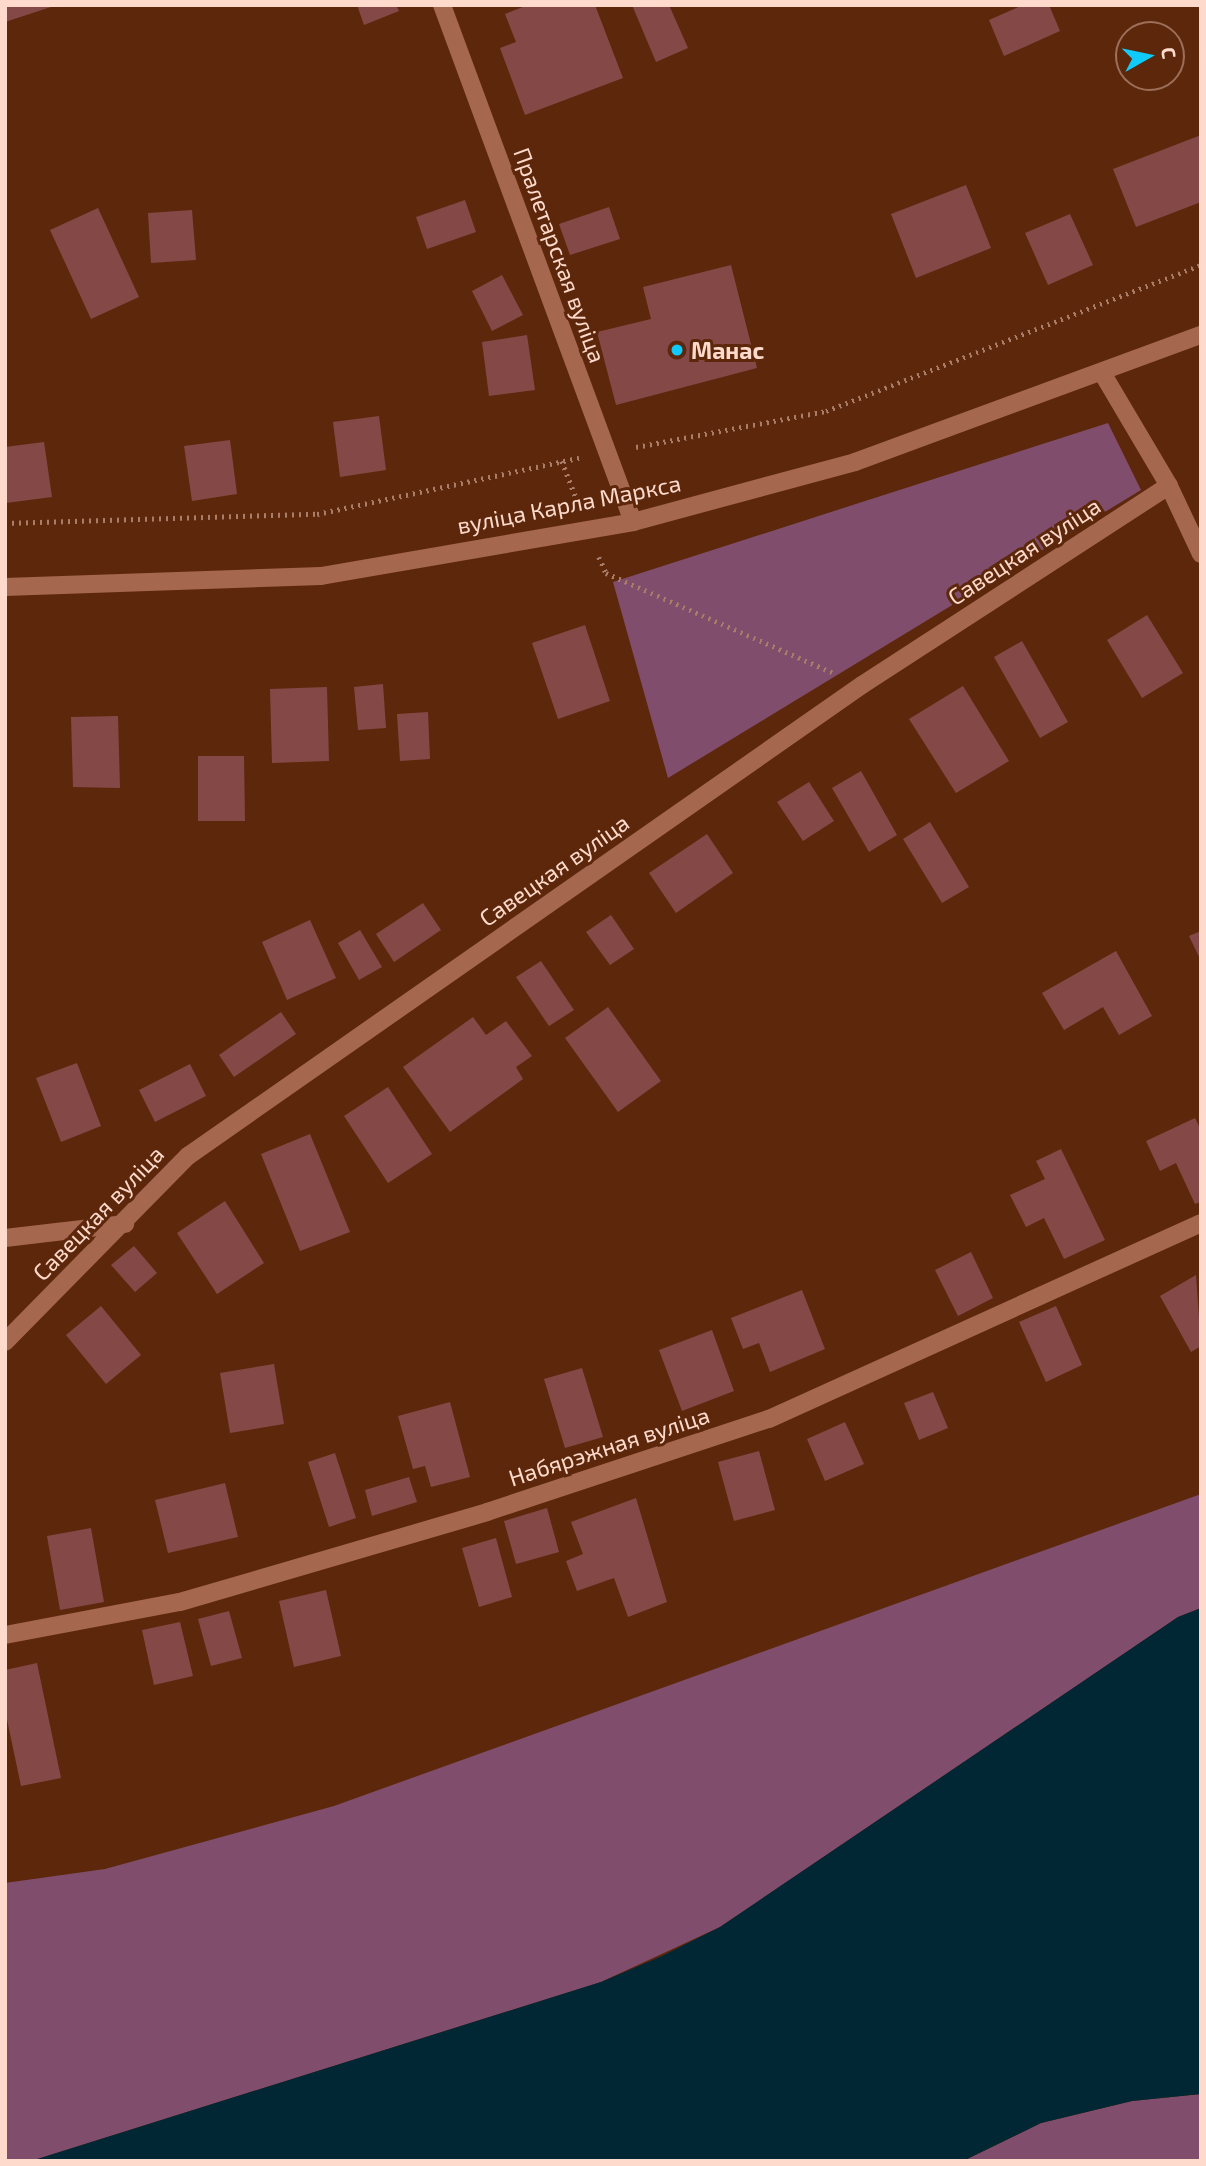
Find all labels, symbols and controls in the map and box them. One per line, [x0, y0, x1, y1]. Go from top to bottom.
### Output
north arrow [1115, 21, 1185, 91]
text: С [1157, 46, 1181, 60]
street label: Пралетарская вуліца [508, 144, 612, 366]
place label: Манас [691, 336, 764, 364]
marker: Манас [669, 342, 685, 358]
street label: вуліца Карла Маркса [455, 469, 683, 539]
street label: Савецкая вуліца [943, 491, 1105, 611]
street label: Савецкая вуліца [474, 808, 634, 932]
street label: Савецкая вуліца [27, 1140, 169, 1286]
street label: Набярэжная вуліца [505, 1400, 713, 1492]

